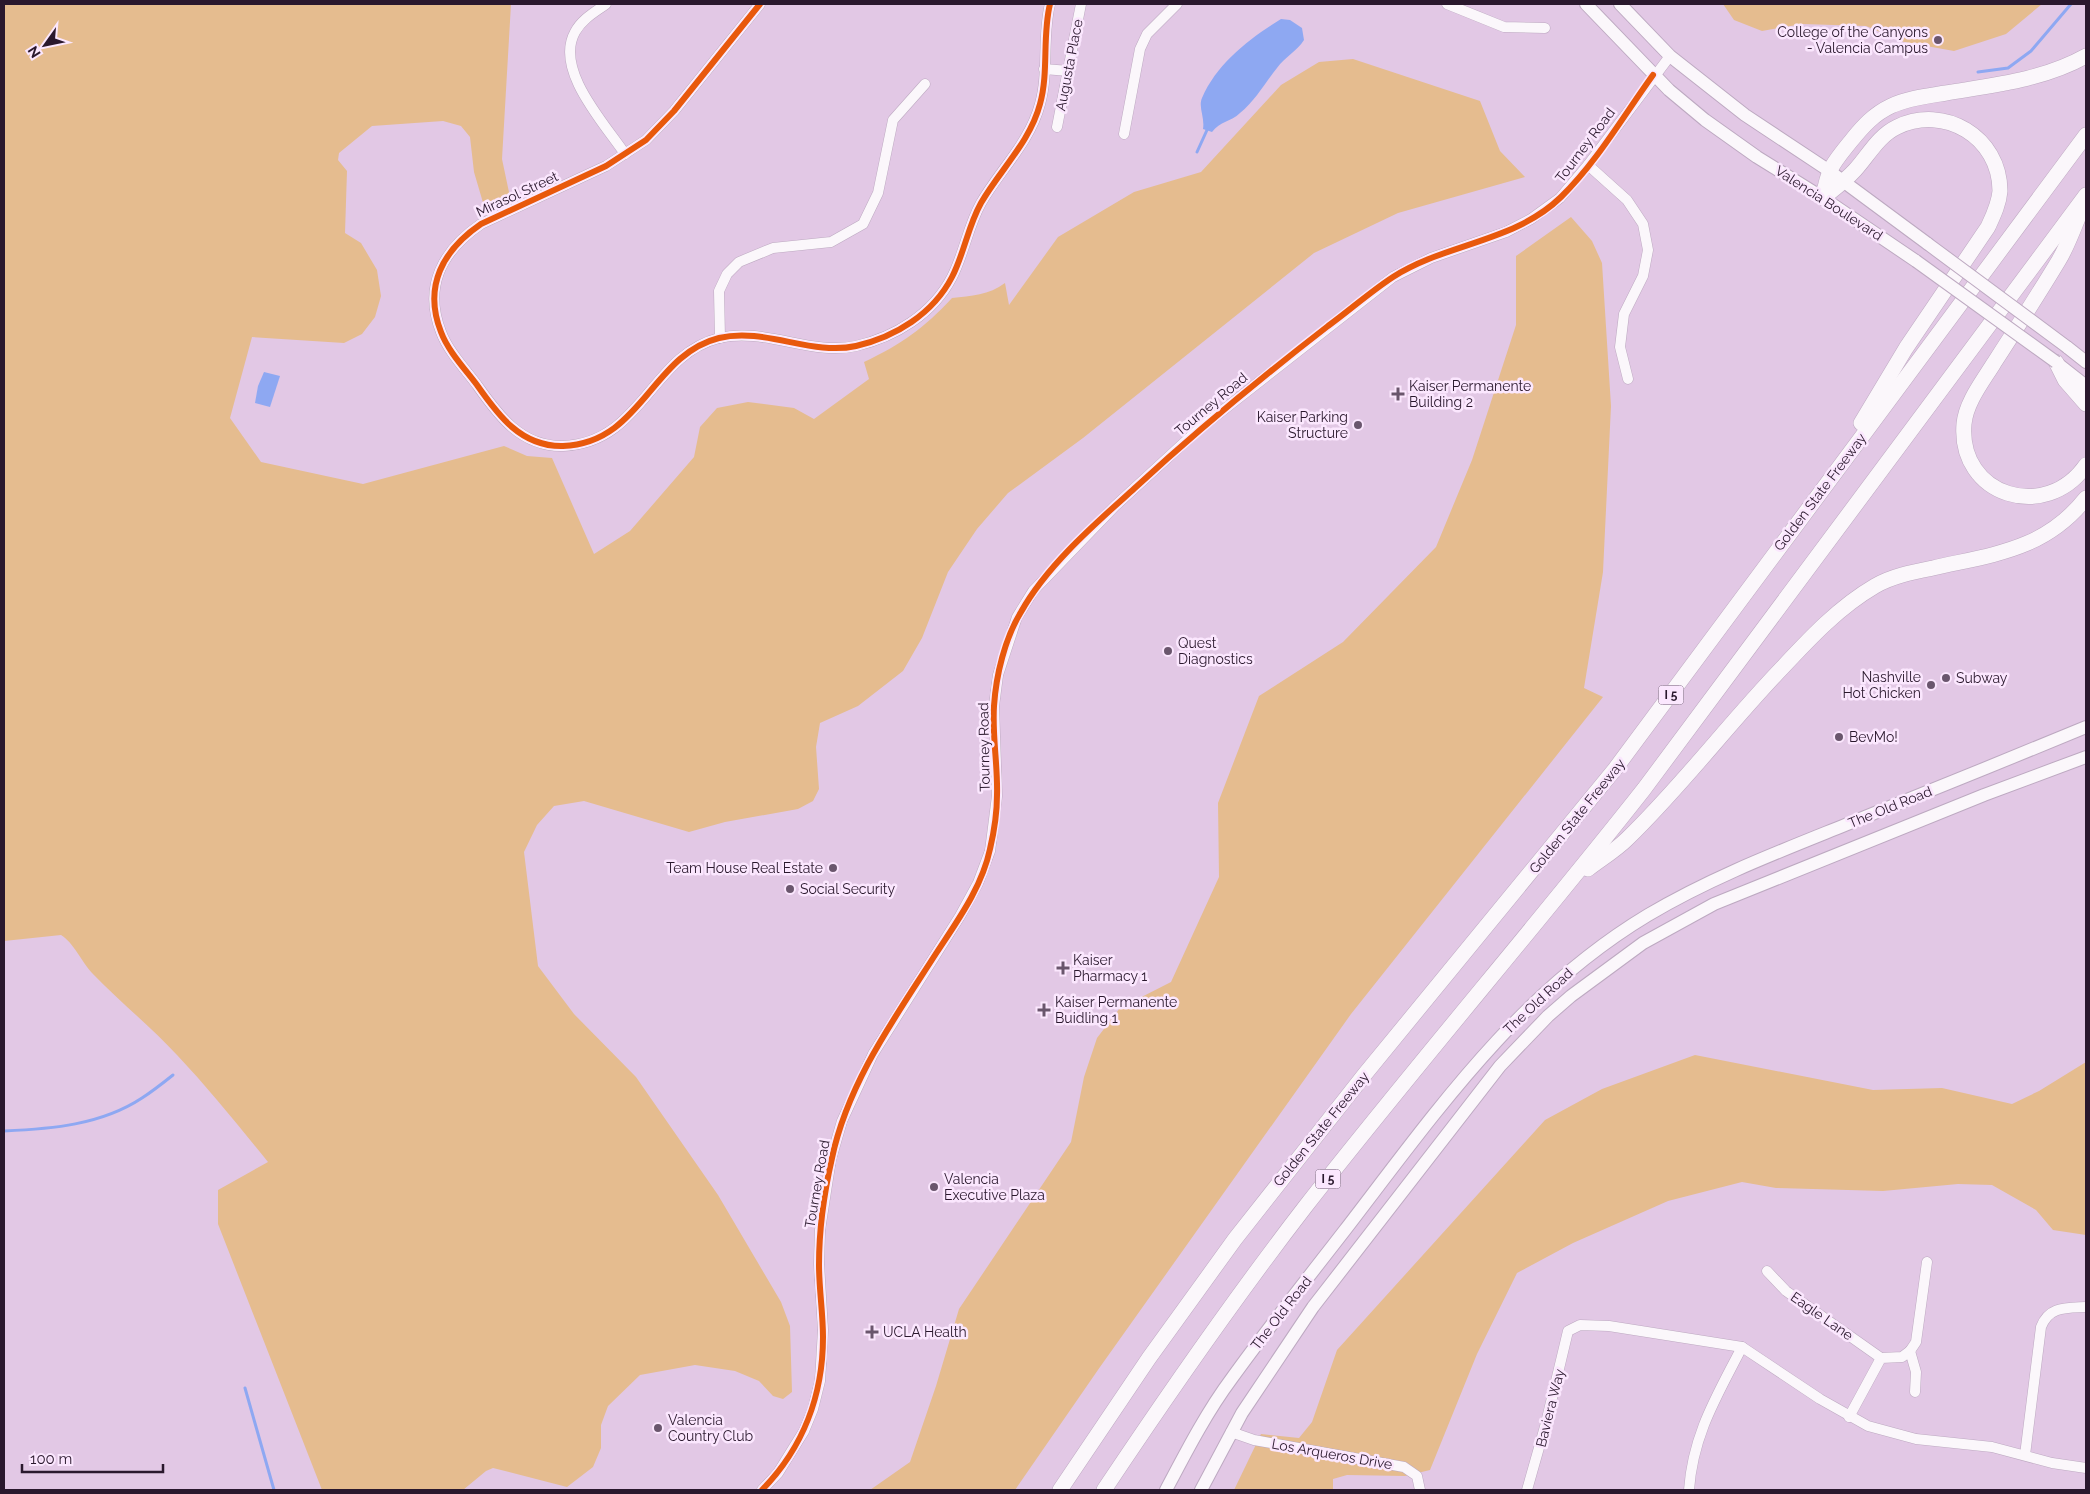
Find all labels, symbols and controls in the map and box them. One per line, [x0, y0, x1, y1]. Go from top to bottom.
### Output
street label: Augusta Place [1052, 18, 1086, 112]
north arrow [20, 20, 70, 70]
place label: College of the Canyons - Valencia Campus [1777, 24, 1928, 56]
marker: College of the Canyons - Valencia Campus [1932, 34, 1944, 46]
text: N [24, 43, 44, 61]
street label: Tourney Road [1552, 105, 1618, 185]
street label: Valencia Boulevard [1772, 162, 1886, 244]
street label: Mirasol Street [473, 168, 561, 220]
street label: Tourney Road [1172, 369, 1250, 439]
place label: Kaiser Permanente Building 2 [1409, 378, 1531, 410]
marker: Kaiser Permanente Building 2 [1391, 387, 1405, 401]
place label: Kaiser Parking Structure [1257, 409, 1348, 441]
marker: Kaiser Parking Structure [1352, 419, 1364, 431]
street label: Golden State Freeway [1771, 430, 1870, 554]
place label: Quest Diagnostics [1178, 635, 1253, 667]
marker: Quest Diagnostics [1162, 645, 1174, 657]
place label: Nashville Hot Chicken [1842, 669, 1921, 701]
place label: Subway [1956, 670, 2008, 686]
marker: Subway [1940, 672, 1952, 684]
marker: Nashville Hot Chicken [1925, 679, 1937, 691]
road number: I 5 [1658, 686, 1684, 704]
street label: Tourney Road [975, 702, 993, 792]
place label: BevMo! [1849, 729, 1898, 745]
marker: BevMo! [1833, 731, 1845, 743]
street label: Golden State Freeway [1526, 755, 1628, 876]
street label: The Old Road [1846, 783, 1934, 831]
place label: Team House Real Estate [666, 860, 823, 876]
marker: Team House Real Estate [827, 862, 839, 874]
place label: Social Security [800, 881, 896, 897]
marker: Social Security [784, 883, 796, 895]
place label: Kaiser Pharmacy 1 [1073, 952, 1147, 984]
marker: Kaiser Pharmacy 1 [1057, 962, 1069, 974]
street label: The Old Road [1500, 965, 1576, 1037]
place label: Kaiser Permanente Buidling 1 [1055, 994, 1177, 1026]
marker: Kaiser Permanente Buidling 1 [1037, 1003, 1051, 1017]
street label: Golden State Freeway [1270, 1068, 1372, 1189]
street label: Tourney Road [801, 1139, 833, 1229]
road number: I 5 [1316, 1170, 1340, 1188]
place label: Valencia Executive Plaza [944, 1171, 1045, 1203]
marker: Valencia Executive Plaza [928, 1181, 940, 1193]
street label: The Old Road [1247, 1273, 1315, 1353]
street label: Eagle Lane [1788, 1289, 1856, 1343]
place label: UCLA Health [883, 1324, 967, 1340]
marker: UCLA Health [865, 1325, 879, 1339]
street label: Baviera Way [1533, 1367, 1568, 1449]
place label: Valencia Country Club [668, 1412, 753, 1444]
marker: Valencia Country Club [652, 1422, 664, 1434]
street label: Los Arqueros Drive [1270, 1435, 1394, 1473]
scale bar [22, 1442, 164, 1474]
text: 100 m [30, 1450, 72, 1468]

